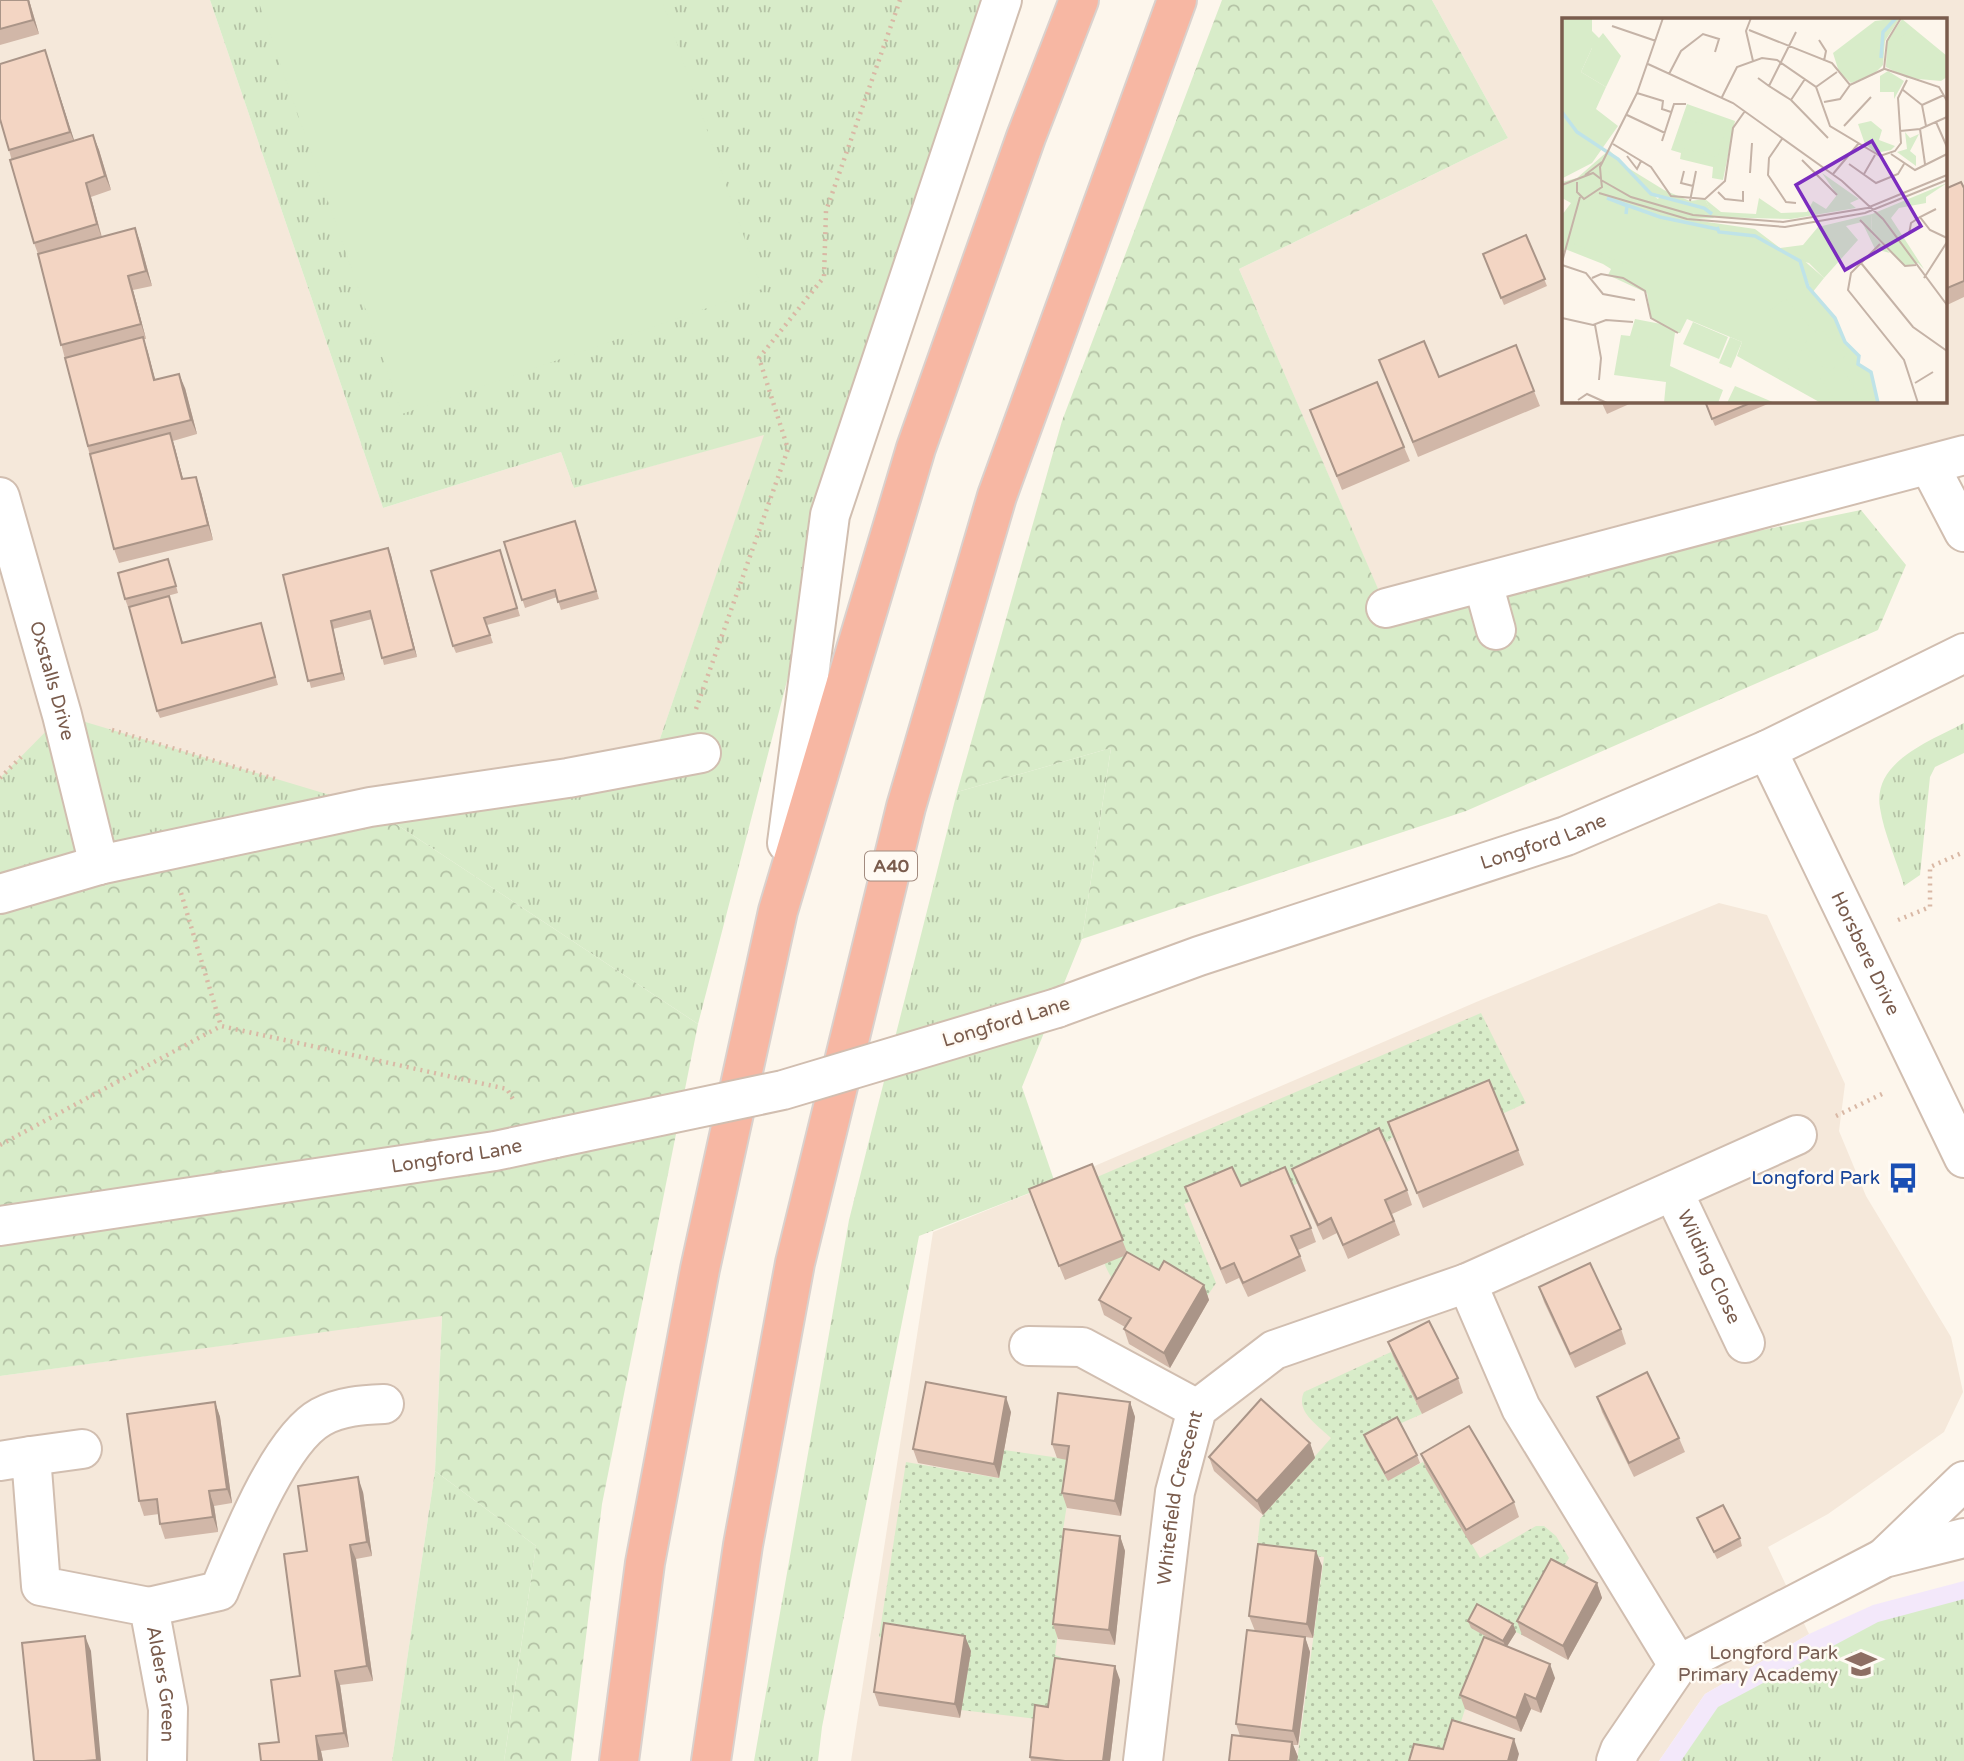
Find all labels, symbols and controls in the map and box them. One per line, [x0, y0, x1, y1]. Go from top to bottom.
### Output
inset map [1562, 18, 1946, 402]
street label: Oxstalls Drive [25, 619, 79, 743]
street label: Longford Lane [1478, 809, 1610, 874]
road number: A40 [865, 852, 917, 880]
street label: Horsbere Drive [1826, 888, 1904, 1019]
street label: Longford Lane [940, 992, 1072, 1052]
street label: Longford Lane [390, 1135, 524, 1178]
bus stop icon: Longford Park [1886, 1161, 1920, 1195]
place label: Longford Park [1751, 1167, 1880, 1189]
street label: Wilding Close [1673, 1207, 1745, 1327]
street label: Whitefield Crescent [1153, 1408, 1207, 1586]
street label: Alders Green [142, 1624, 179, 1742]
place label: Longford Park Primary Academy [1678, 1642, 1838, 1686]
school or university icon: Longford Park Primary Academy [1844, 1647, 1878, 1681]

